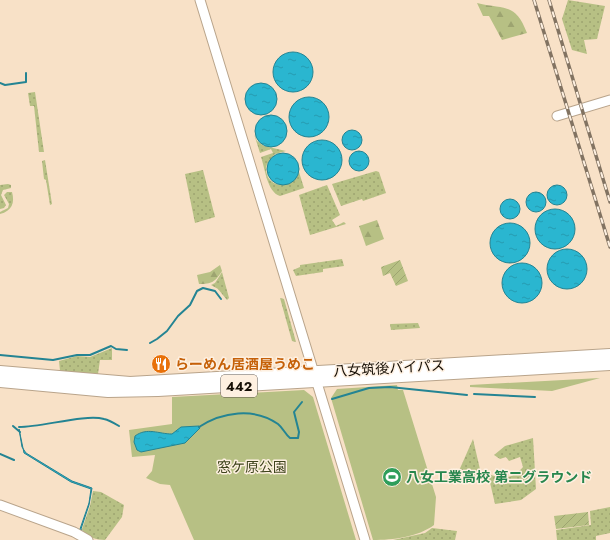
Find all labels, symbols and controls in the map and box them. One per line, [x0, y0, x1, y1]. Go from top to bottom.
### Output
restaurant icon: らーめん居酒屋うめこ [150, 353, 172, 375]
place label: らーめん居酒屋うめこ [175, 354, 315, 374]
street label: 八女筑後バイパス [333, 355, 445, 381]
road number: 442 [221, 375, 257, 397]
park label: 窓ケ原公園 [217, 457, 287, 477]
sports icon: 八女工業高校 第二グラウンド [381, 466, 403, 488]
place label: 八女工業高校 第二グラウンド [406, 467, 592, 487]

